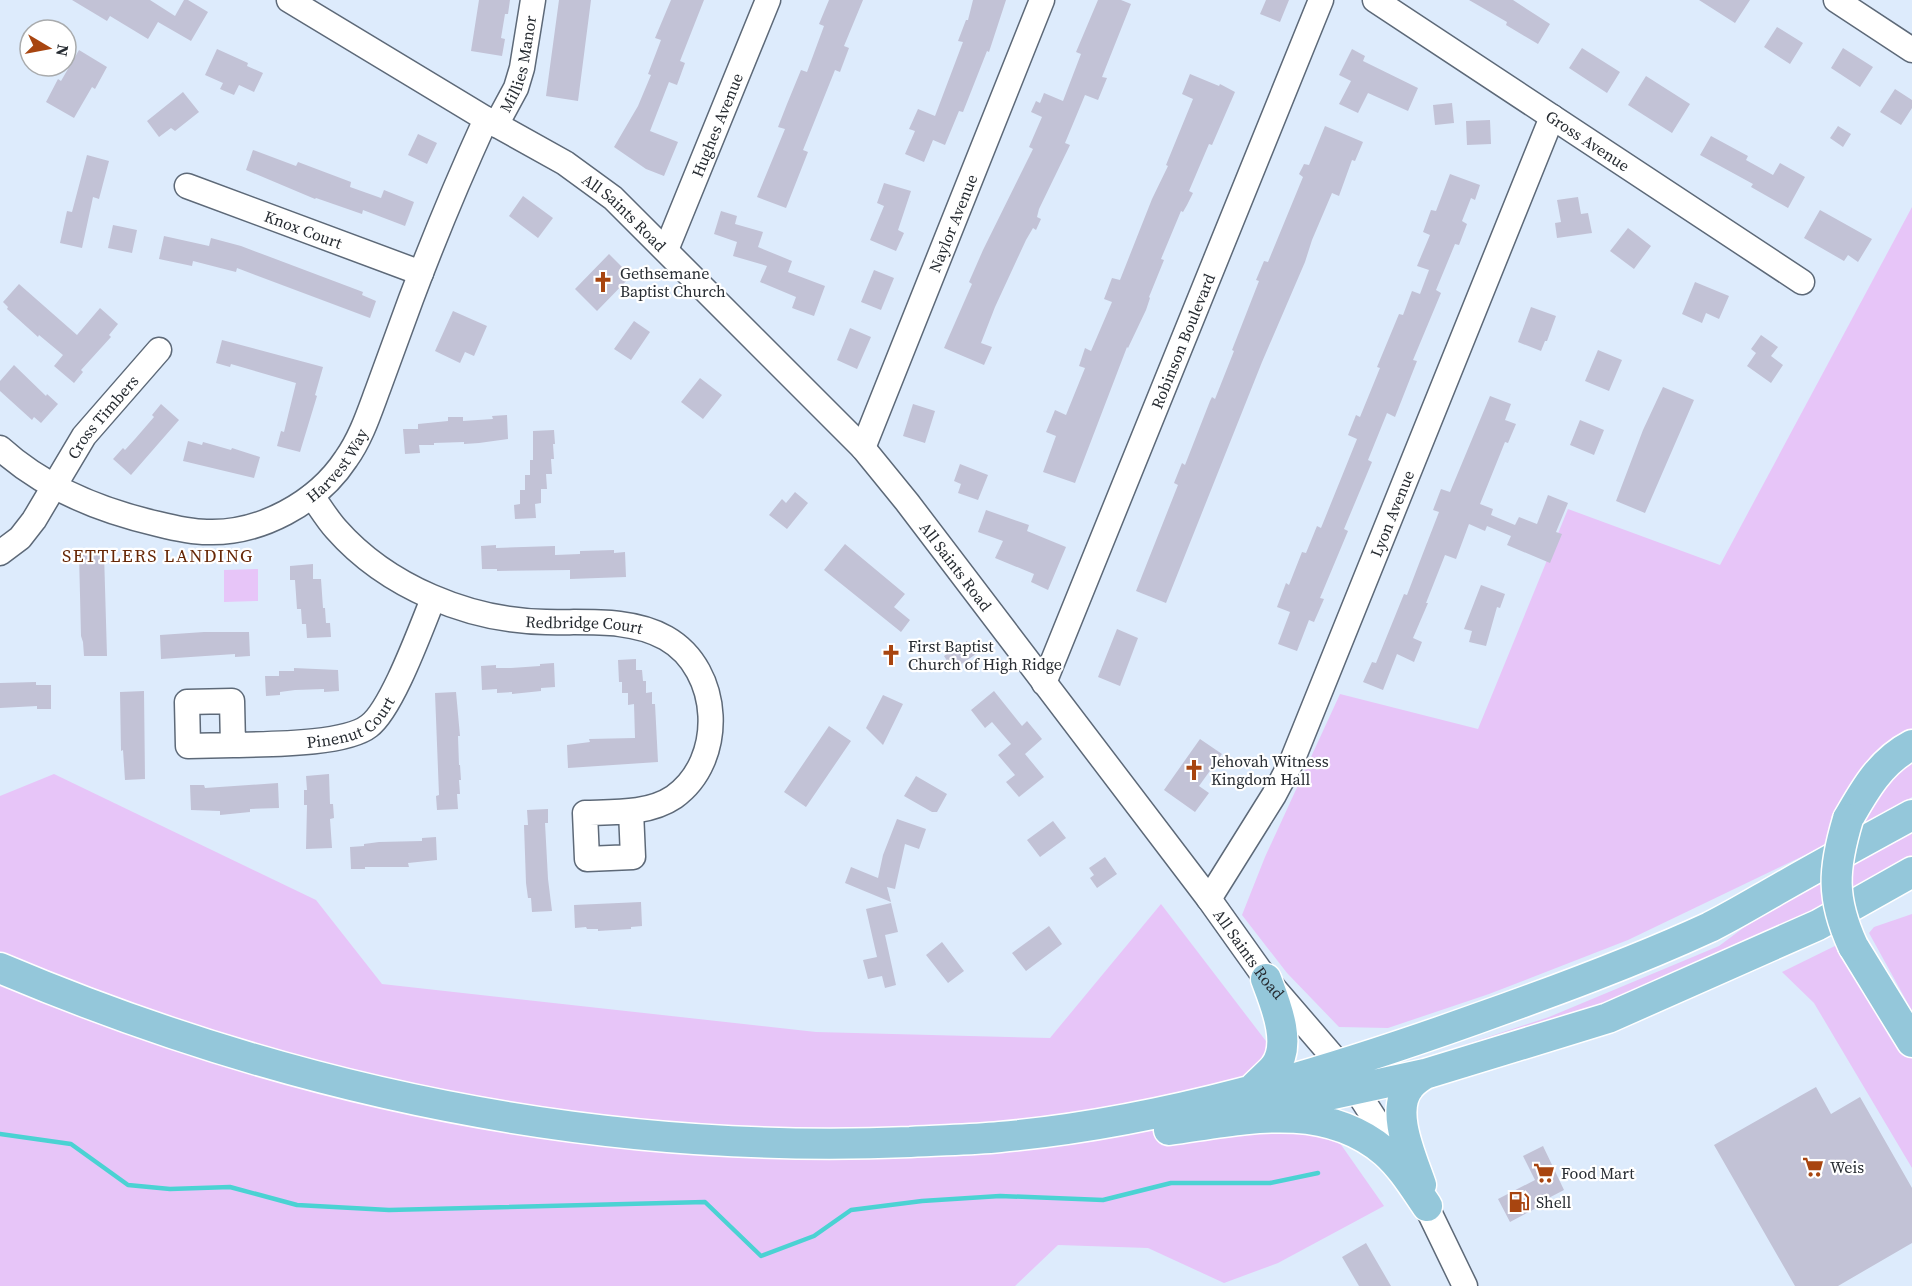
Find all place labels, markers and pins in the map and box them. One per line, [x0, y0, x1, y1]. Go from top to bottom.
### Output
place label: Gethsemane Baptist Church [620, 262, 726, 302]
church icon: Gethsemane Baptist Church [591, 270, 615, 294]
place label: First Baptist Church of High Ridge [908, 635, 1062, 675]
church icon: First Baptist Church of High Ridge [879, 643, 903, 667]
place label: Jehovah Witness Kingdom Hall [1210, 750, 1329, 790]
church icon: Jehovah Witness Kingdom Hall [1182, 758, 1206, 782]
supermarket icon: Weis [1801, 1155, 1825, 1179]
place label: Weis [1830, 1156, 1864, 1178]
supermarket icon: Food Mart [1532, 1161, 1556, 1185]
place label: Food Mart [1561, 1162, 1635, 1184]
fuel station icon: Shell [1507, 1190, 1531, 1214]
place label: Shell [1536, 1191, 1571, 1213]

